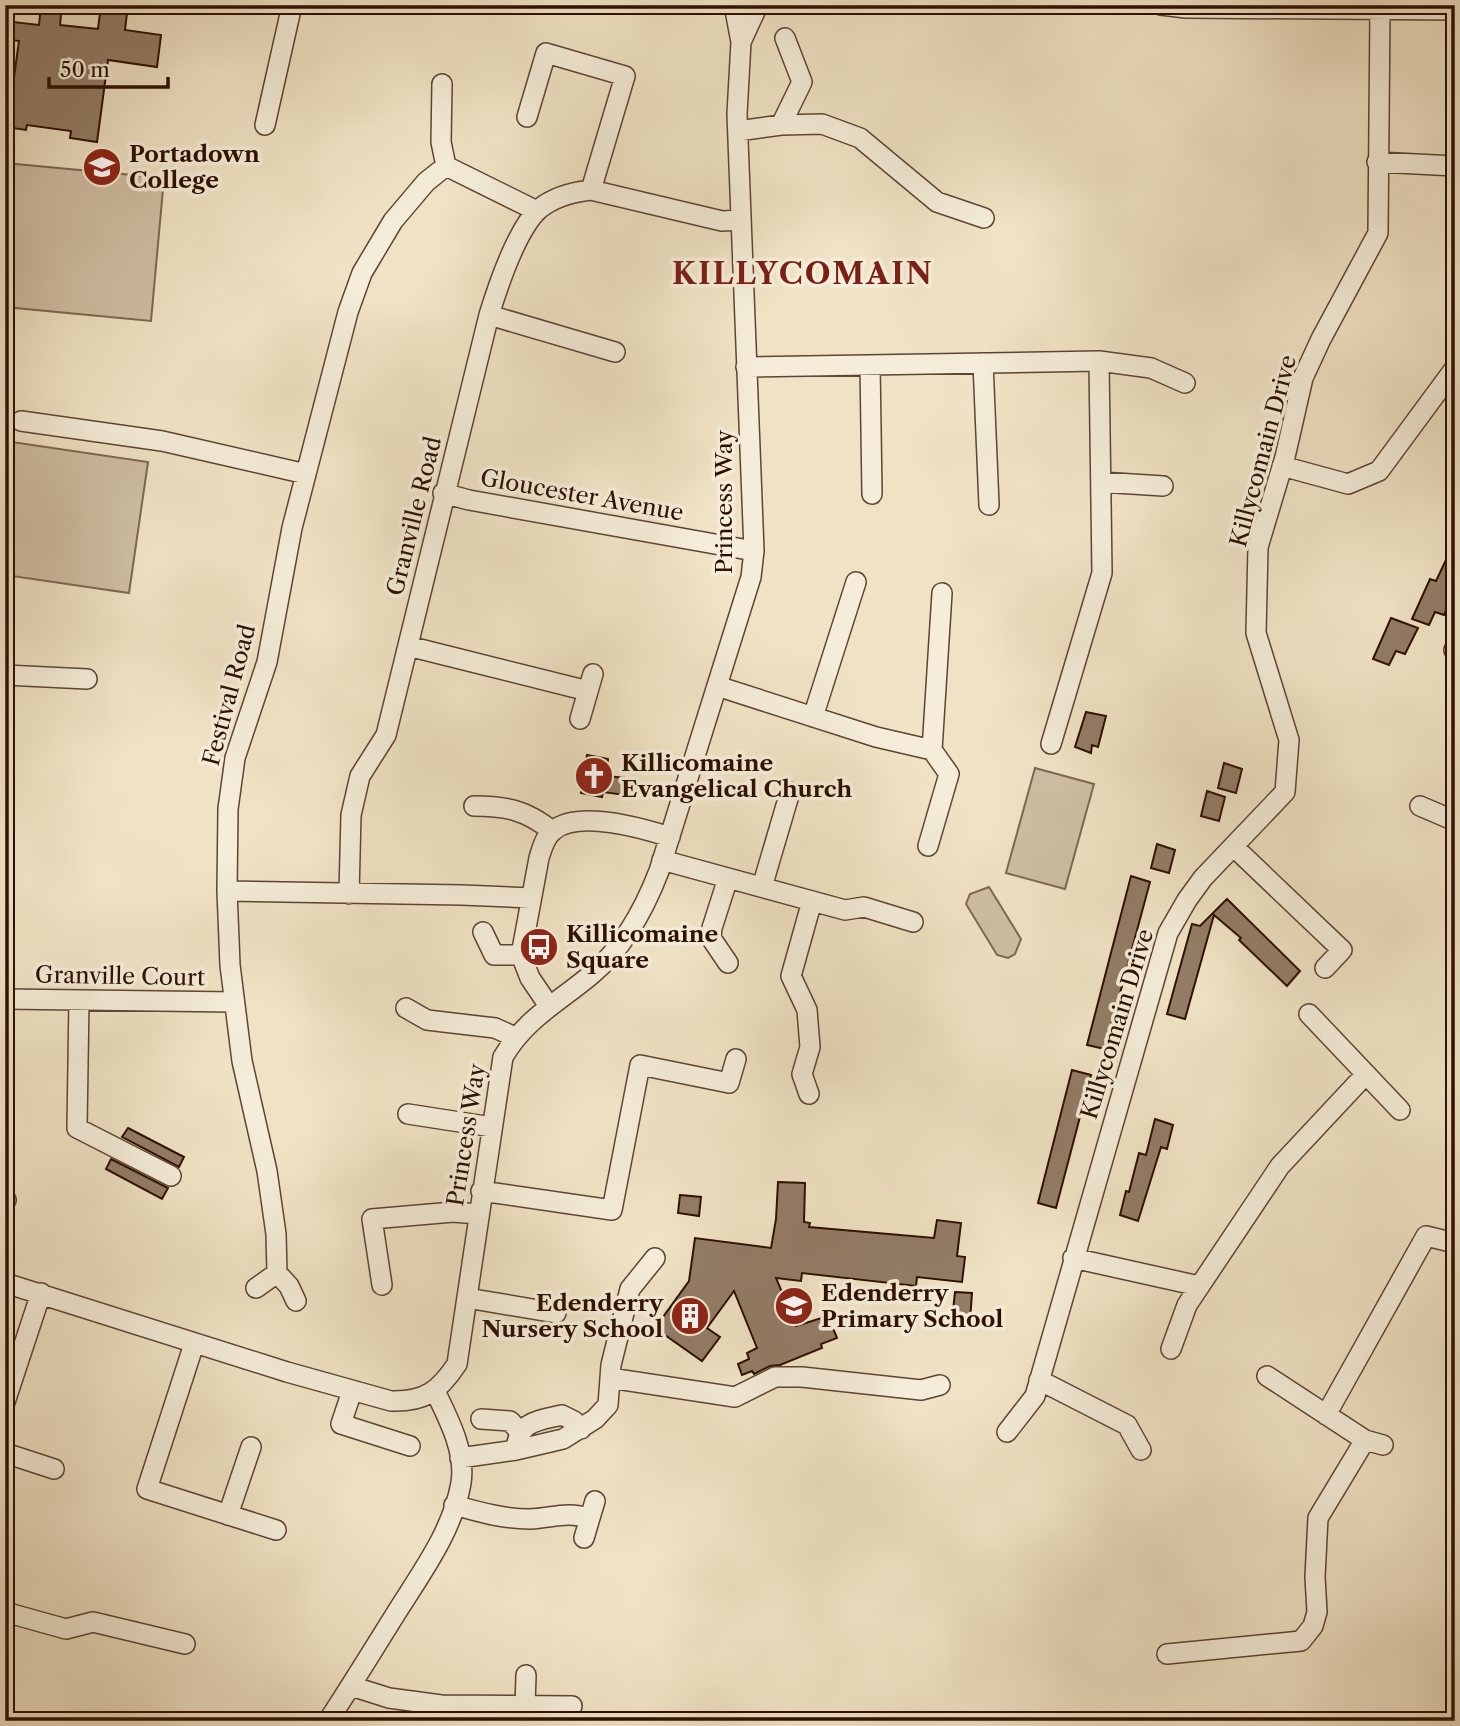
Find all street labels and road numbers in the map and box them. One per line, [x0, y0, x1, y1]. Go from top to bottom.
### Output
street label: Killycomain Drive [1224, 352, 1302, 550]
street label: Princess Way [710, 430, 738, 574]
street label: Granville Road [381, 434, 447, 598]
street label: Gloucester Avenue [478, 463, 686, 527]
street label: Festival Road [197, 621, 261, 769]
street label: Killycomain Drive [1075, 925, 1159, 1123]
street label: Granville Court [35, 961, 205, 991]
street label: Princess Way [441, 1062, 491, 1208]

